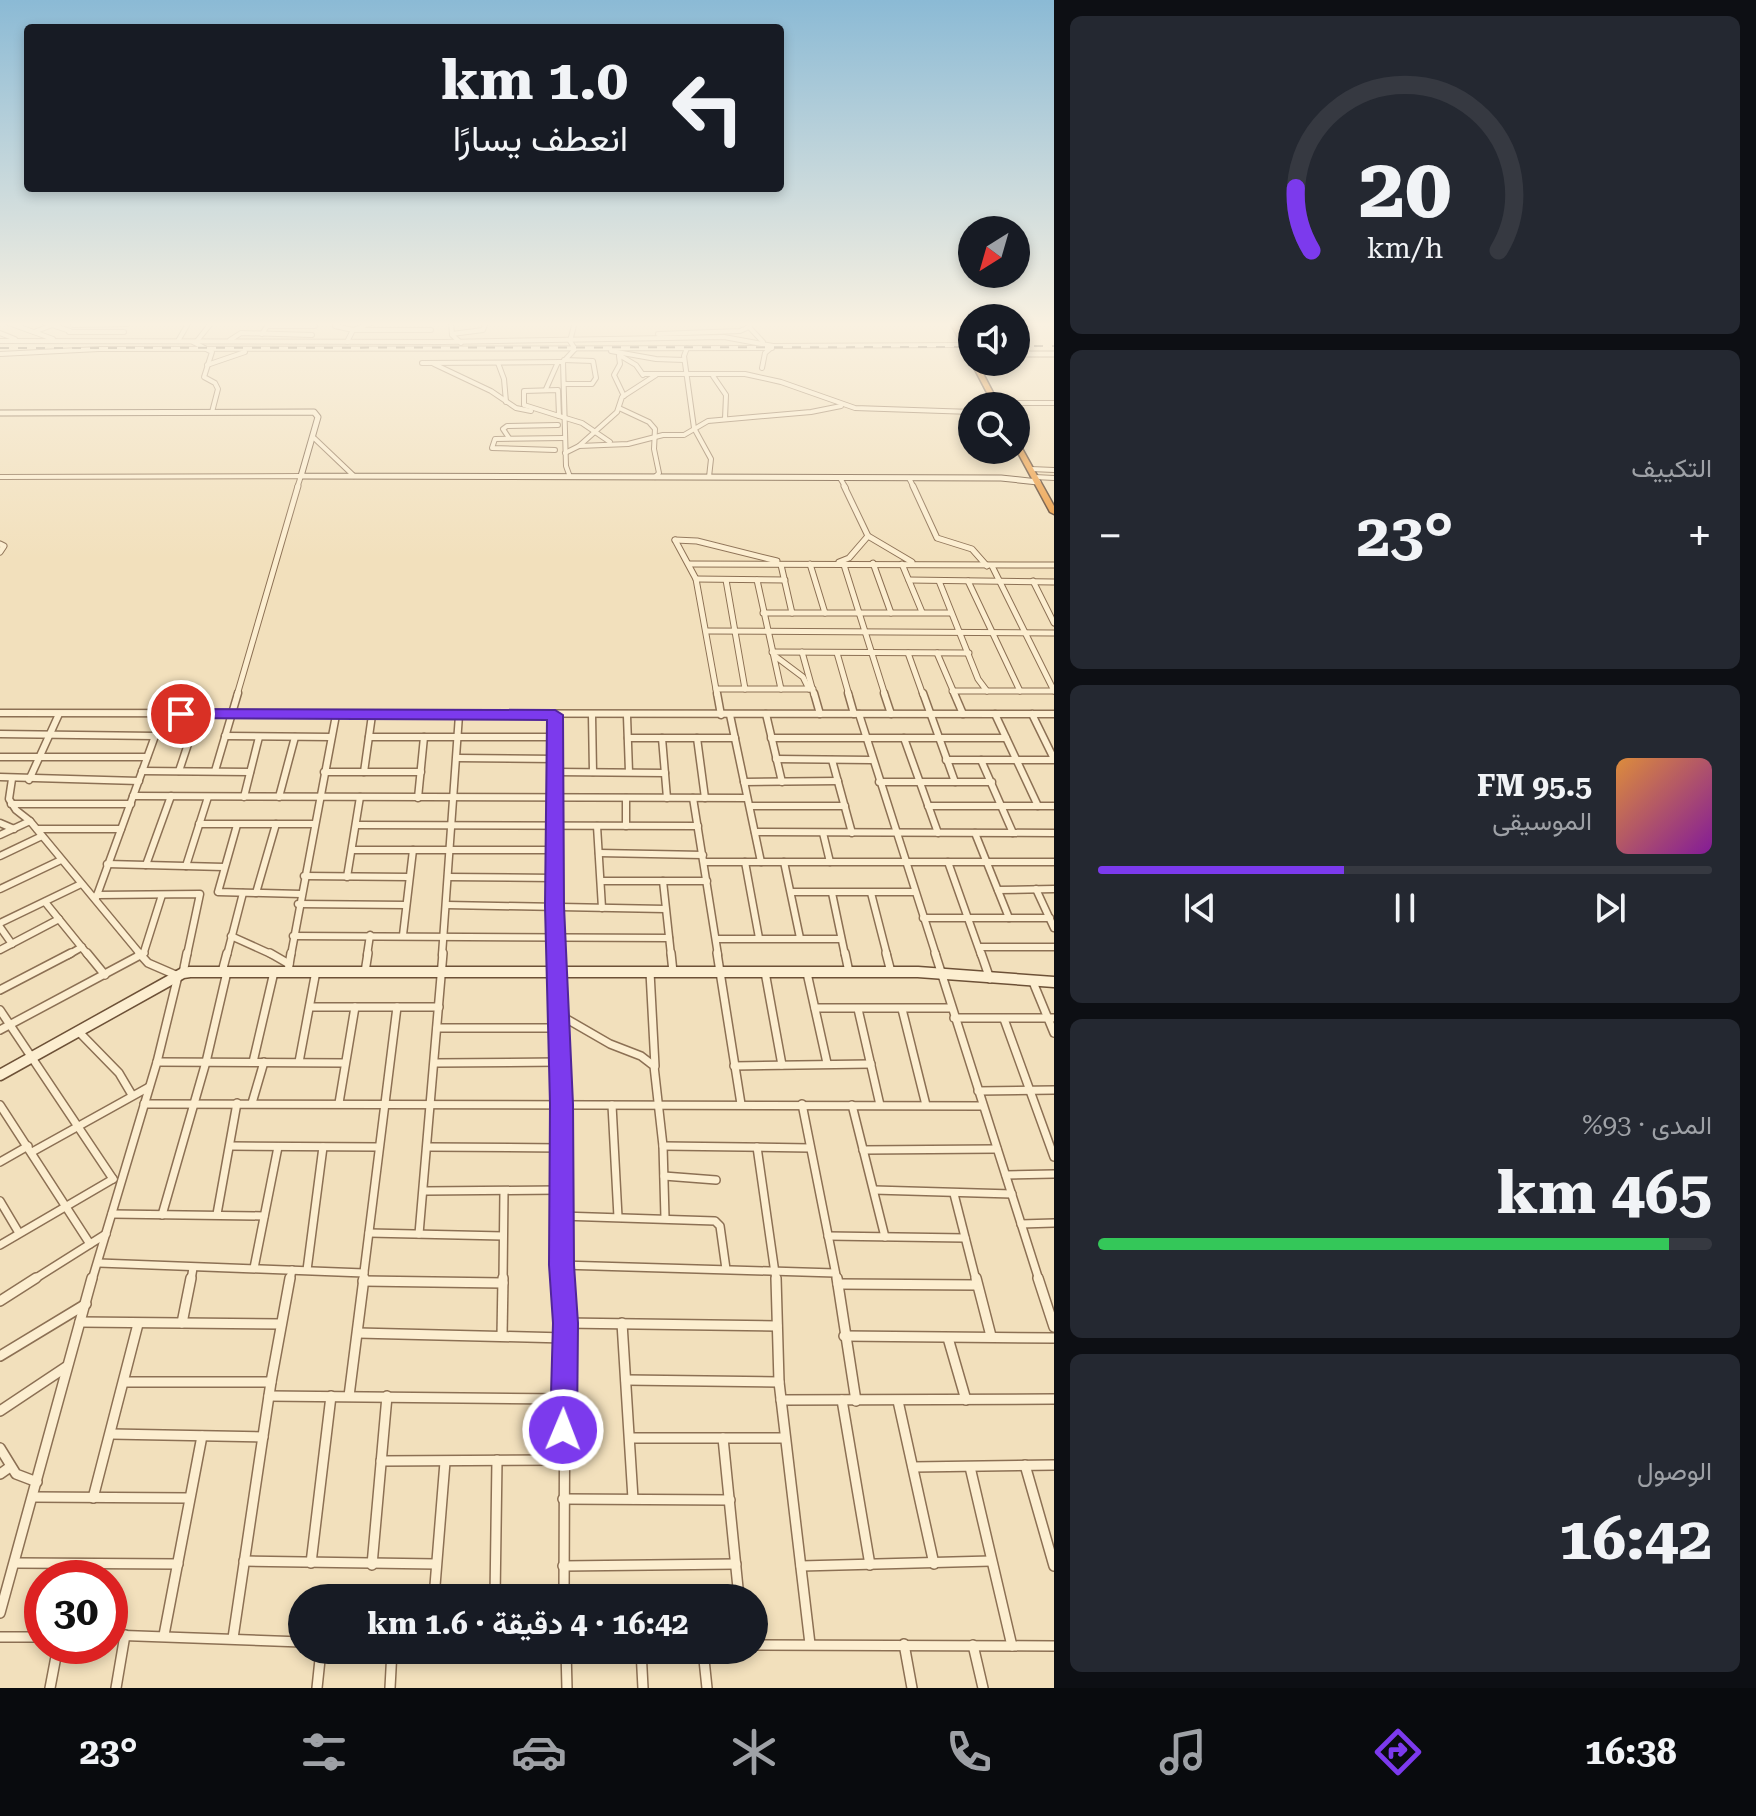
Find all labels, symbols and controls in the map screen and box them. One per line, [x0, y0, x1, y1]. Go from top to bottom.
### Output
text: 1.0 km [441, 47, 628, 113]
icon: left [656, 56, 760, 160]
text: انعطف يسارًا [453, 118, 628, 160]
text: 20 [1358, 140, 1452, 237]
north arrow [958, 216, 1030, 288]
map controls [958, 216, 1030, 464]
text: km/h [1367, 231, 1443, 265]
button: sound [958, 304, 1030, 376]
button: search [958, 392, 1030, 464]
text: التكييف [1631, 453, 1712, 483]
text: 23° [1356, 500, 1454, 571]
text: − [1098, 510, 1123, 562]
text: + [1687, 510, 1712, 562]
pin [147, 680, 215, 748]
icon: arrive [159, 692, 203, 736]
text: 95.5 FM [1477, 768, 1592, 803]
text: الموسيقى [1492, 806, 1592, 836]
icon: previous [1178, 886, 1222, 930]
icon: pause [1383, 886, 1427, 930]
icon: next [1588, 886, 1632, 930]
text: المدى · 93% [1582, 1110, 1712, 1140]
text: 465 km [1497, 1157, 1712, 1228]
position arrow [521, 1388, 605, 1472]
text: الوصول [1637, 1456, 1712, 1486]
text: 16:42 [1559, 1503, 1712, 1574]
speed limit sign: 30 [24, 1560, 128, 1664]
text: 16:42 · 4 دقيقة · 1.6 km [367, 1606, 689, 1641]
icon: filters [296, 1724, 352, 1780]
icon: car [511, 1724, 567, 1780]
icon: climate [726, 1724, 782, 1780]
icon: phone [941, 1724, 997, 1780]
icon: music [1155, 1724, 1211, 1780]
icon: directions [1370, 1724, 1426, 1780]
text: 23° [79, 1731, 138, 1773]
text: 16:38 [1585, 1731, 1677, 1773]

